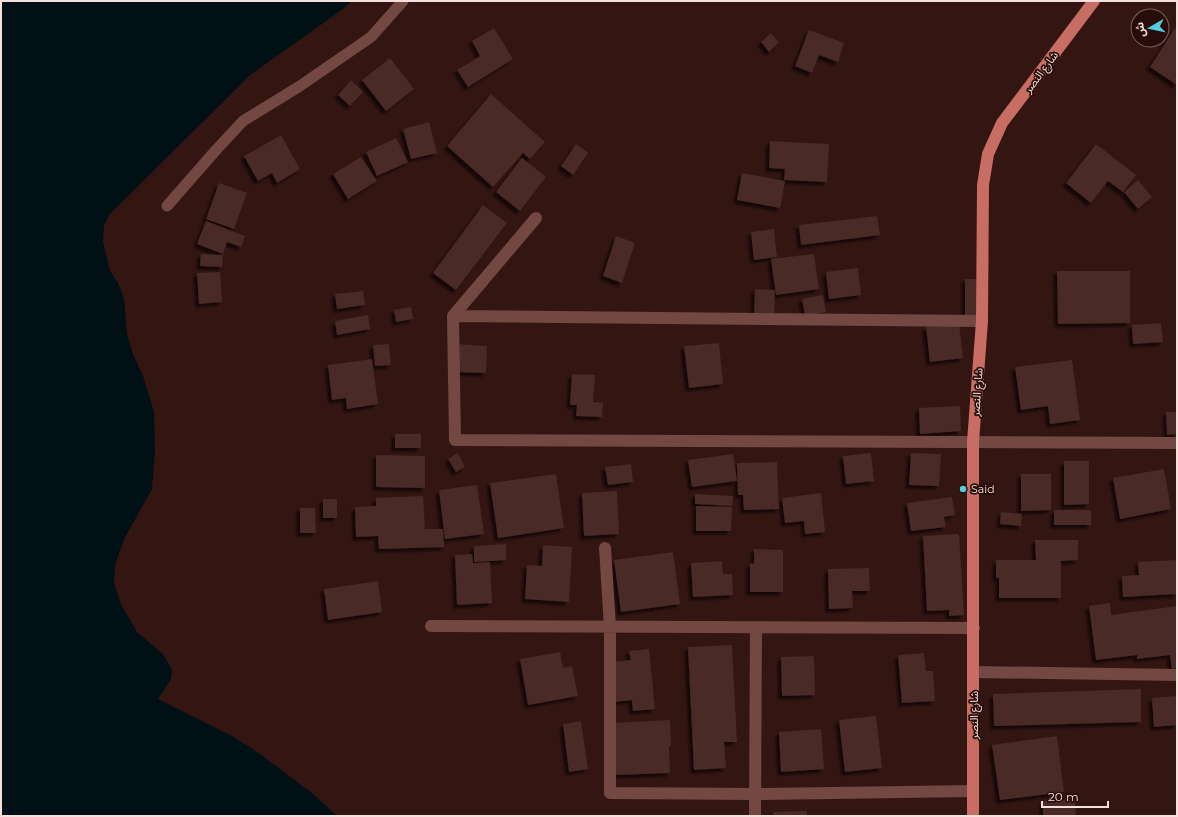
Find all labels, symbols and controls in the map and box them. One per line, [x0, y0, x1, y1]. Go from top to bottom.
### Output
north arrow [1130, 8, 1170, 48]
text: ش [1132, 21, 1148, 38]
street label: شارع النصر [1020, 48, 1062, 97]
street label: شارع النصر [968, 367, 987, 418]
place label: Said [971, 482, 995, 496]
marker: Said [958, 484, 968, 494]
street label: شارع النصر [967, 690, 982, 740]
scale bar [1042, 783, 1108, 809]
text: 20 m [1048, 789, 1079, 804]

